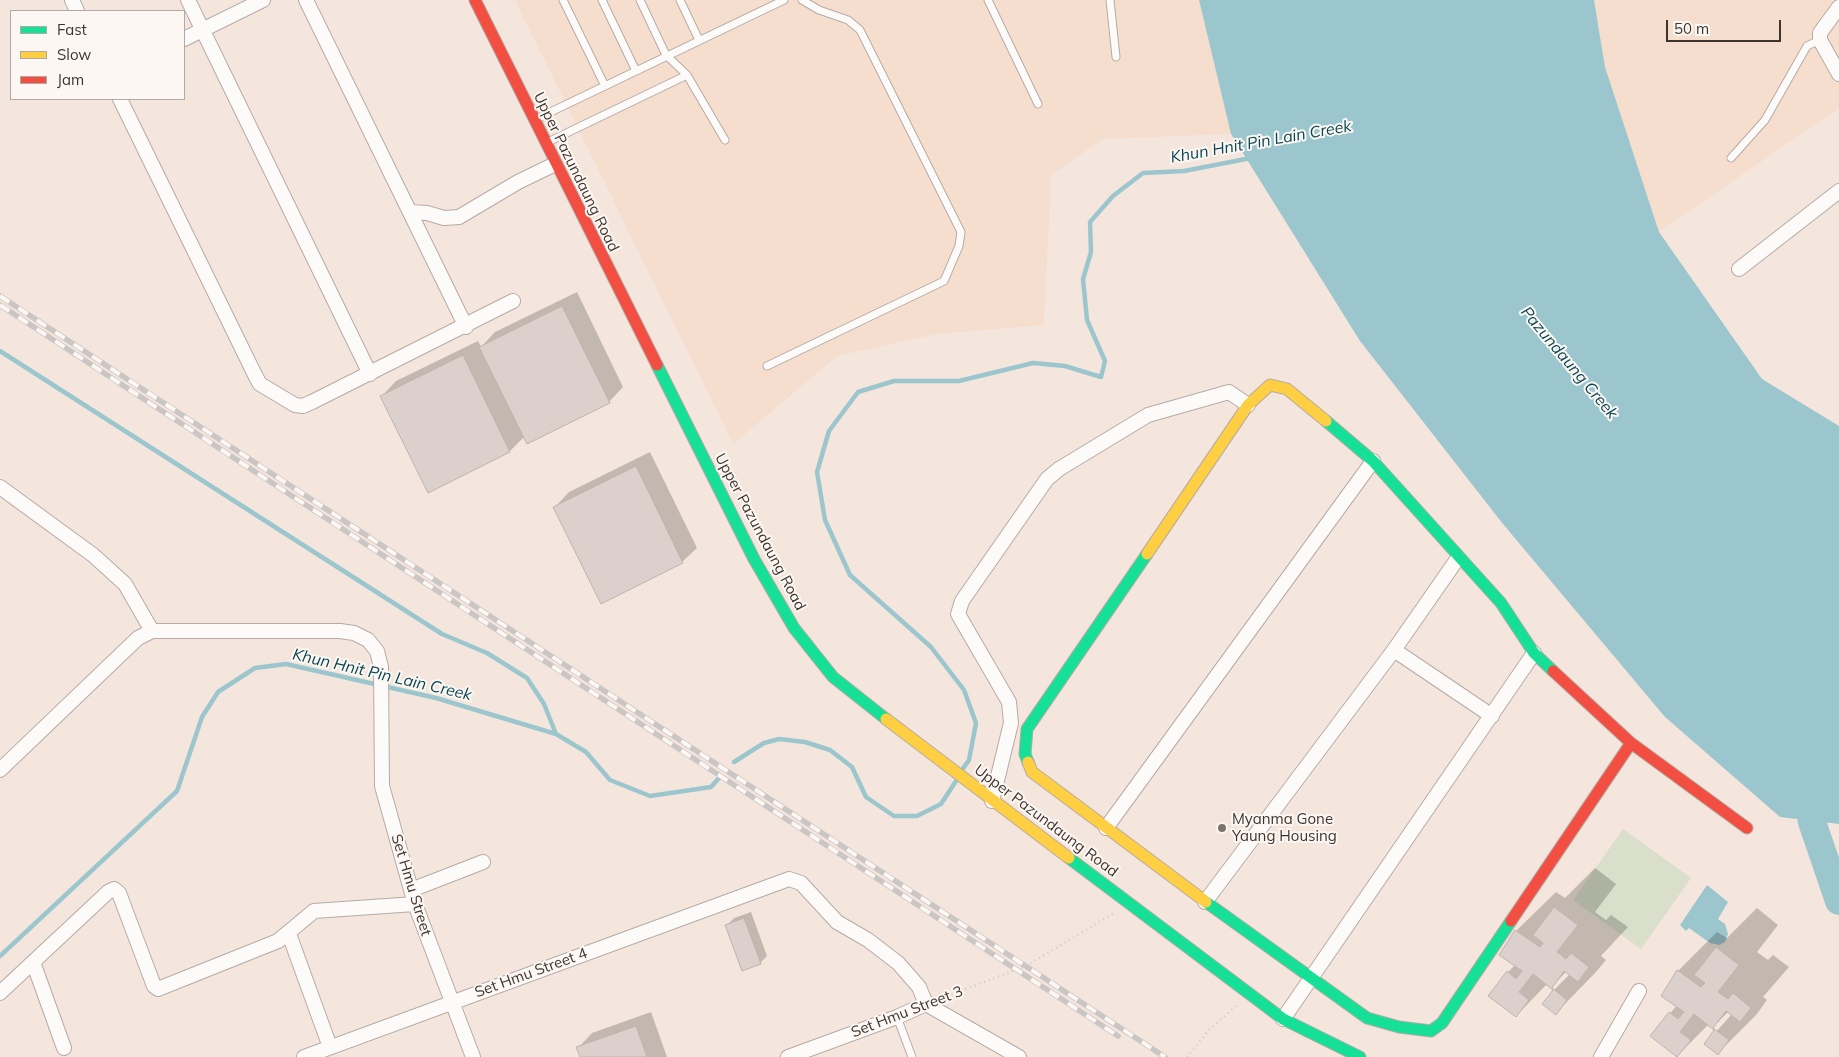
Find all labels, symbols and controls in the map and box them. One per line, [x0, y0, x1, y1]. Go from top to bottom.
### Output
legend [10, 10, 185, 100]
scale bar [1669, 10, 1784, 42]
text: 50 m [1674, 19, 1709, 38]
text: Fast [57, 20, 87, 39]
text: Slow [57, 45, 91, 64]
text: Jam [57, 70, 84, 89]
street label: Upper Pazundaung Road [529, 89, 623, 255]
water label: Khun Hnit Pin Lain Creek [1169, 117, 1353, 167]
water label: Pazundaung Creek [1516, 303, 1622, 423]
street label: Upper Pazundaung Road [711, 450, 809, 614]
water label: Khun Hnit Pin Lain Creek [291, 645, 473, 705]
street label: Upper Pazundaung Road [971, 761, 1121, 881]
place label: Myanma Gone Yaung Housing [1232, 810, 1337, 845]
marker: Myanma Gone Yaung Housing [1216, 822, 1228, 834]
street label: Set Hmu Street [387, 832, 435, 938]
street label: Set Hmu Street 4 [472, 944, 590, 1002]
street label: Set Hmu Street 3 [849, 982, 965, 1042]

